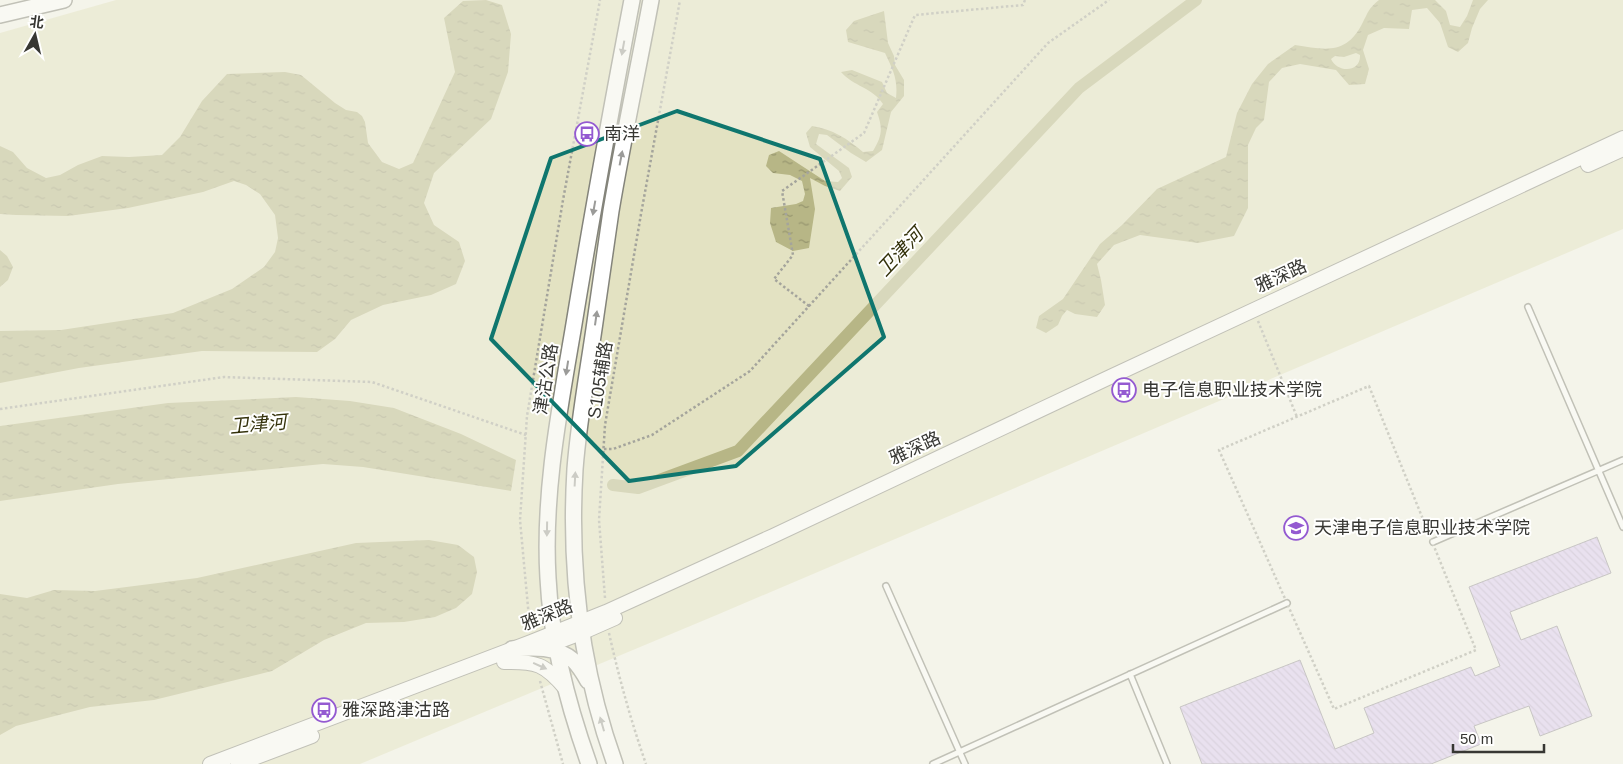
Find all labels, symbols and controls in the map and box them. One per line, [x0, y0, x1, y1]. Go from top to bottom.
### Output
north arrow [10, 10, 60, 60]
text: 北 [29, 13, 45, 31]
one-way arrow [619, 40, 627, 56]
bus stop icon: 南洋 [574, 121, 600, 147]
place label: 南洋 [604, 124, 640, 144]
one-way arrow [618, 149, 626, 165]
one-way arrow [589, 200, 597, 216]
water label: 卫津河 [873, 221, 930, 280]
street label: 雅深路 [1252, 256, 1310, 296]
one-way arrow [592, 310, 600, 326]
street label: S105辅路 [584, 340, 616, 420]
street label: 津沽公路 [530, 342, 562, 416]
one-way arrow [562, 360, 570, 376]
bus stop icon: 电子信息职业技术学院 [1111, 377, 1137, 403]
place label: 电子信息职业技术学院 [1142, 380, 1322, 400]
water label: 卫津河 [229, 411, 291, 437]
street label: 雅深路 [886, 428, 944, 468]
one-way arrow [571, 471, 579, 487]
school or university icon: 天津电子信息职业技术学院 [1283, 515, 1309, 541]
place label: 天津电子信息职业技术学院 [1314, 518, 1530, 538]
one-way arrow [543, 521, 551, 537]
street label: 雅深路 [518, 596, 576, 634]
one-way arrow [533, 663, 547, 671]
bus stop icon: 雅深路津沽路 [311, 697, 337, 723]
place label: 雅深路津沽路 [342, 700, 450, 720]
one-way arrow [598, 717, 606, 732]
scale bar [1453, 722, 1544, 754]
text: 50 m [1460, 730, 1493, 747]

